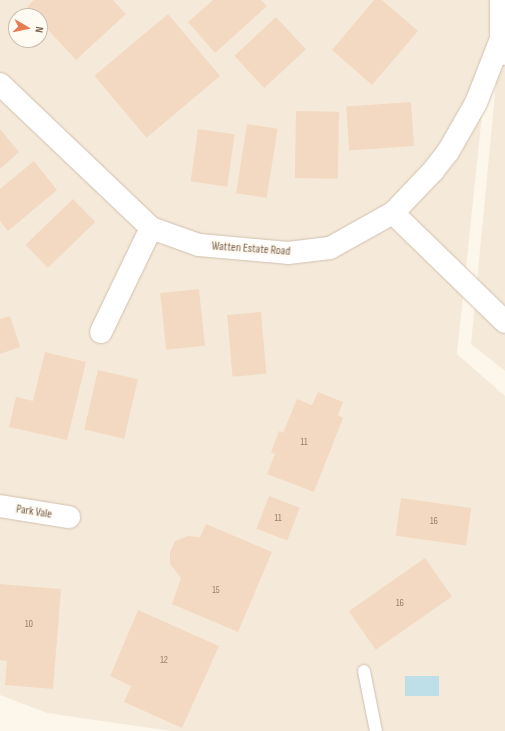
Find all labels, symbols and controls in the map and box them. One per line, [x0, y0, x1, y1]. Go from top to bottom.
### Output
north arrow [8, 8, 48, 48]
text: N [32, 26, 46, 34]
street label: Watten Estate Road [211, 239, 291, 259]
house number: 11 [301, 437, 307, 449]
street label: Park Vale [15, 502, 53, 522]
house number: 11 [275, 513, 281, 525]
house number: 16 [430, 516, 438, 528]
house number: 15 [212, 585, 220, 597]
house number: 16 [396, 598, 404, 610]
house number: 10 [25, 619, 33, 631]
house number: 12 [160, 655, 168, 667]

